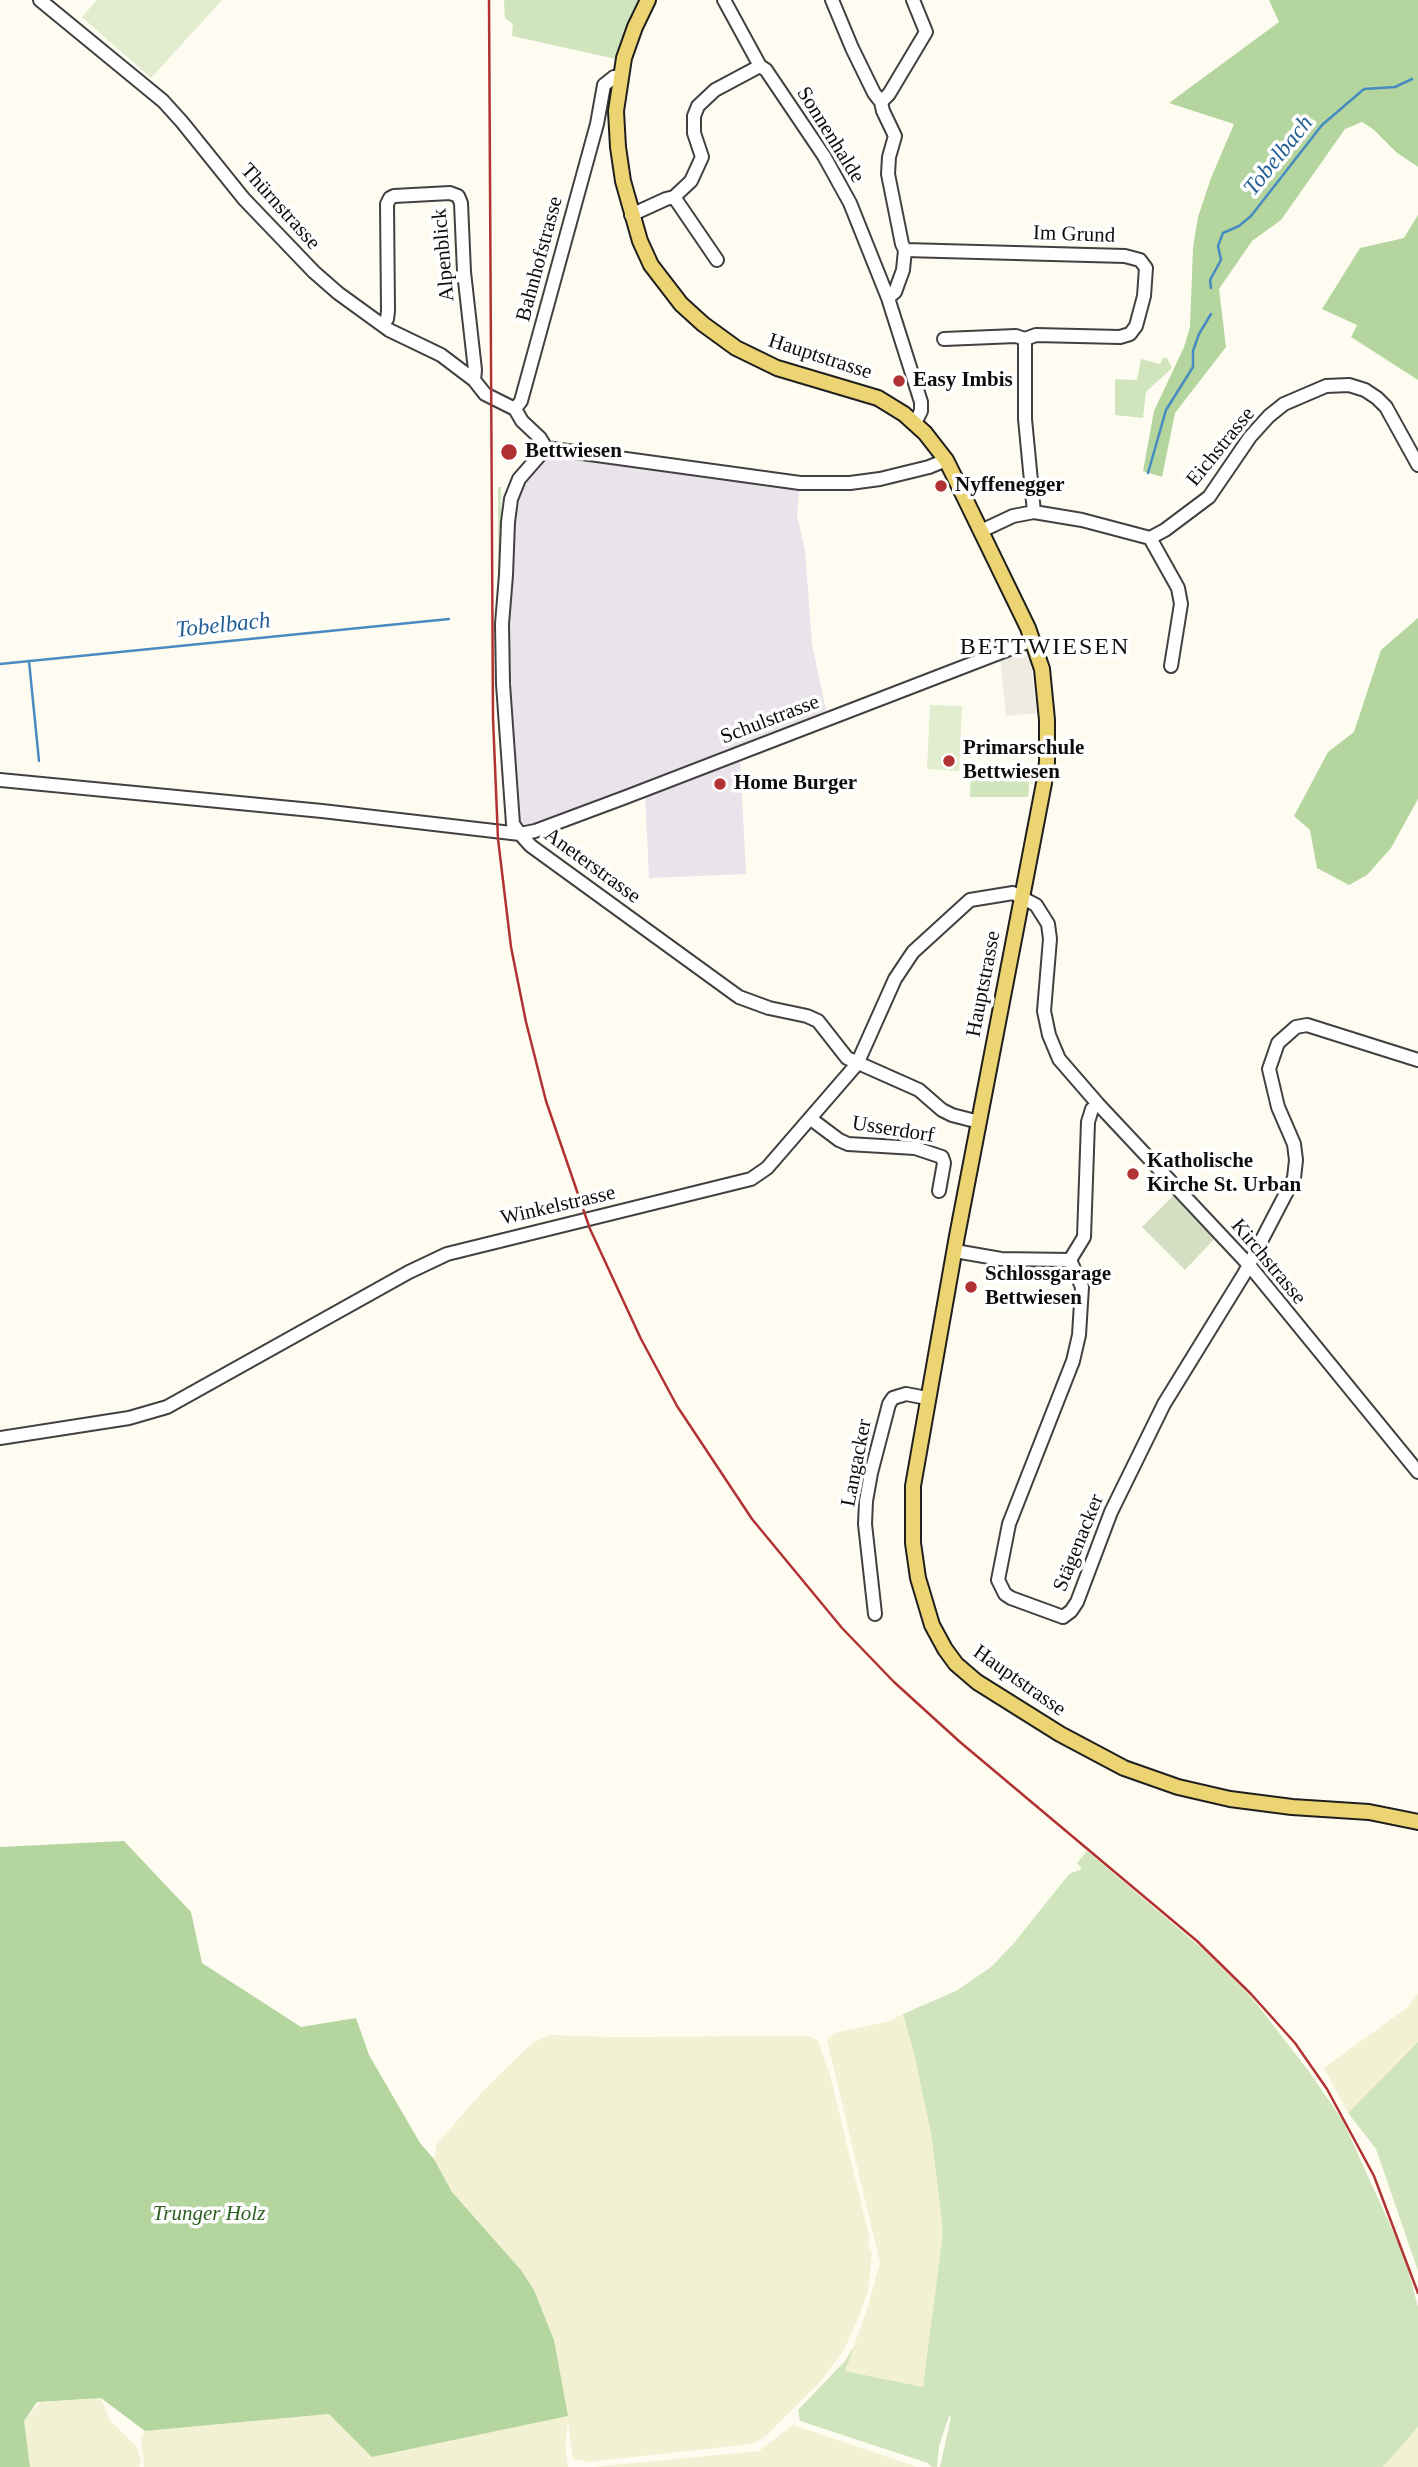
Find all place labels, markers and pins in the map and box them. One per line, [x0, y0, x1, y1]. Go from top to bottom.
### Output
place label: Easy Imbis [913, 368, 1013, 394]
marker: Easy Imbis [891, 373, 907, 389]
place label: Bettwiesen [525, 439, 622, 465]
marker: Bettwiesen [499, 442, 519, 462]
place label: Nyffenegger [955, 473, 1065, 499]
marker: Nyffenegger [933, 478, 949, 494]
place label: Primarschule Bettwiesen [963, 736, 1084, 786]
marker: Primarschule Bettwiesen [941, 753, 957, 769]
place label: Home Burger [734, 771, 857, 797]
marker: Home Burger [712, 776, 728, 792]
place label: Katholische Kirche St. Urban [1147, 1149, 1301, 1199]
marker: Katholische Kirche St. Urban [1125, 1166, 1141, 1182]
place label: Schlossgarage Bettwiesen [985, 1262, 1111, 1312]
marker: Schlossgarage Bettwiesen [963, 1279, 979, 1295]

